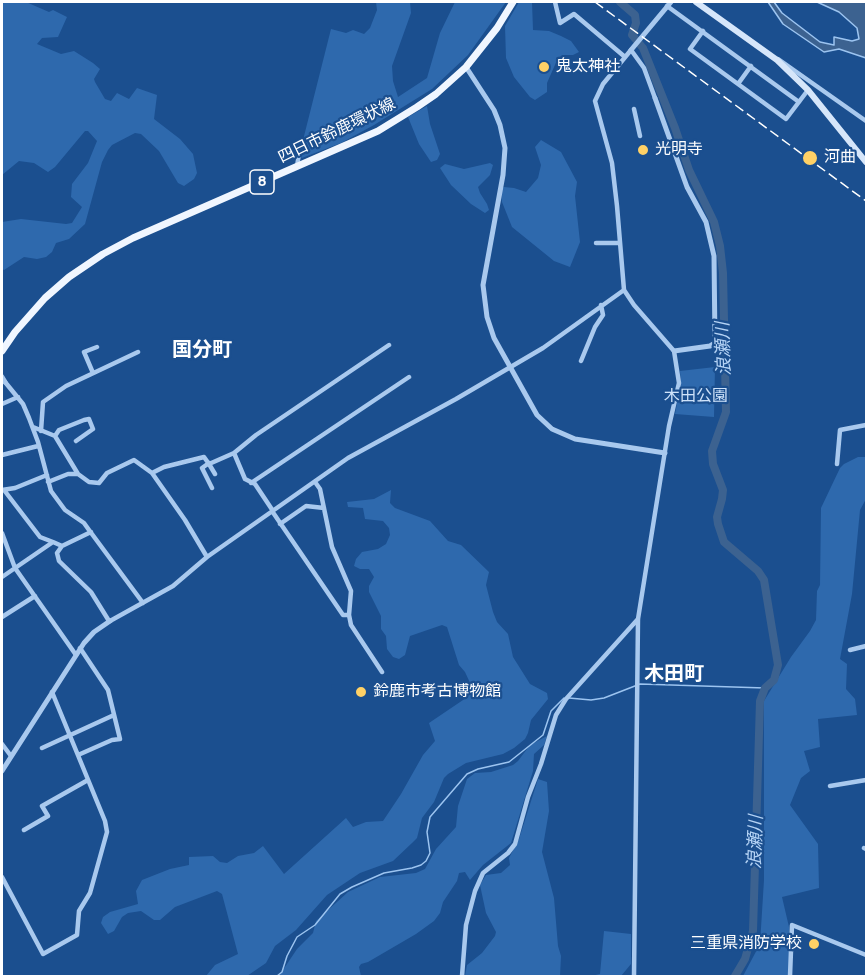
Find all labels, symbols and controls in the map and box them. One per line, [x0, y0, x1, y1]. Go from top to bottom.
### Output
place label: 鬼太神社 [556, 57, 620, 77]
marker: 鬼太神社 [537, 60, 551, 74]
street label: 四日市鈴鹿環状線 [275, 94, 399, 168]
place label: 光明寺 [655, 140, 703, 160]
marker: 光明寺 [636, 143, 650, 157]
place label: 河曲 [824, 148, 856, 168]
marker: 河曲 [801, 149, 819, 167]
road number: 8 [250, 170, 274, 194]
water label: 浪瀬川 [712, 322, 736, 376]
district label: 国分町 [172, 338, 232, 362]
park label: 木田公園 [664, 387, 728, 407]
district label: 木田町 [644, 662, 704, 686]
place label: 鈴鹿市考古博物館 [373, 682, 501, 702]
marker: 鈴鹿市考古博物館 [354, 685, 368, 699]
water label: 浪瀬川 [744, 815, 768, 869]
place label: 三重県消防学校 [690, 934, 802, 954]
marker: 三重県消防学校 [807, 937, 821, 951]

